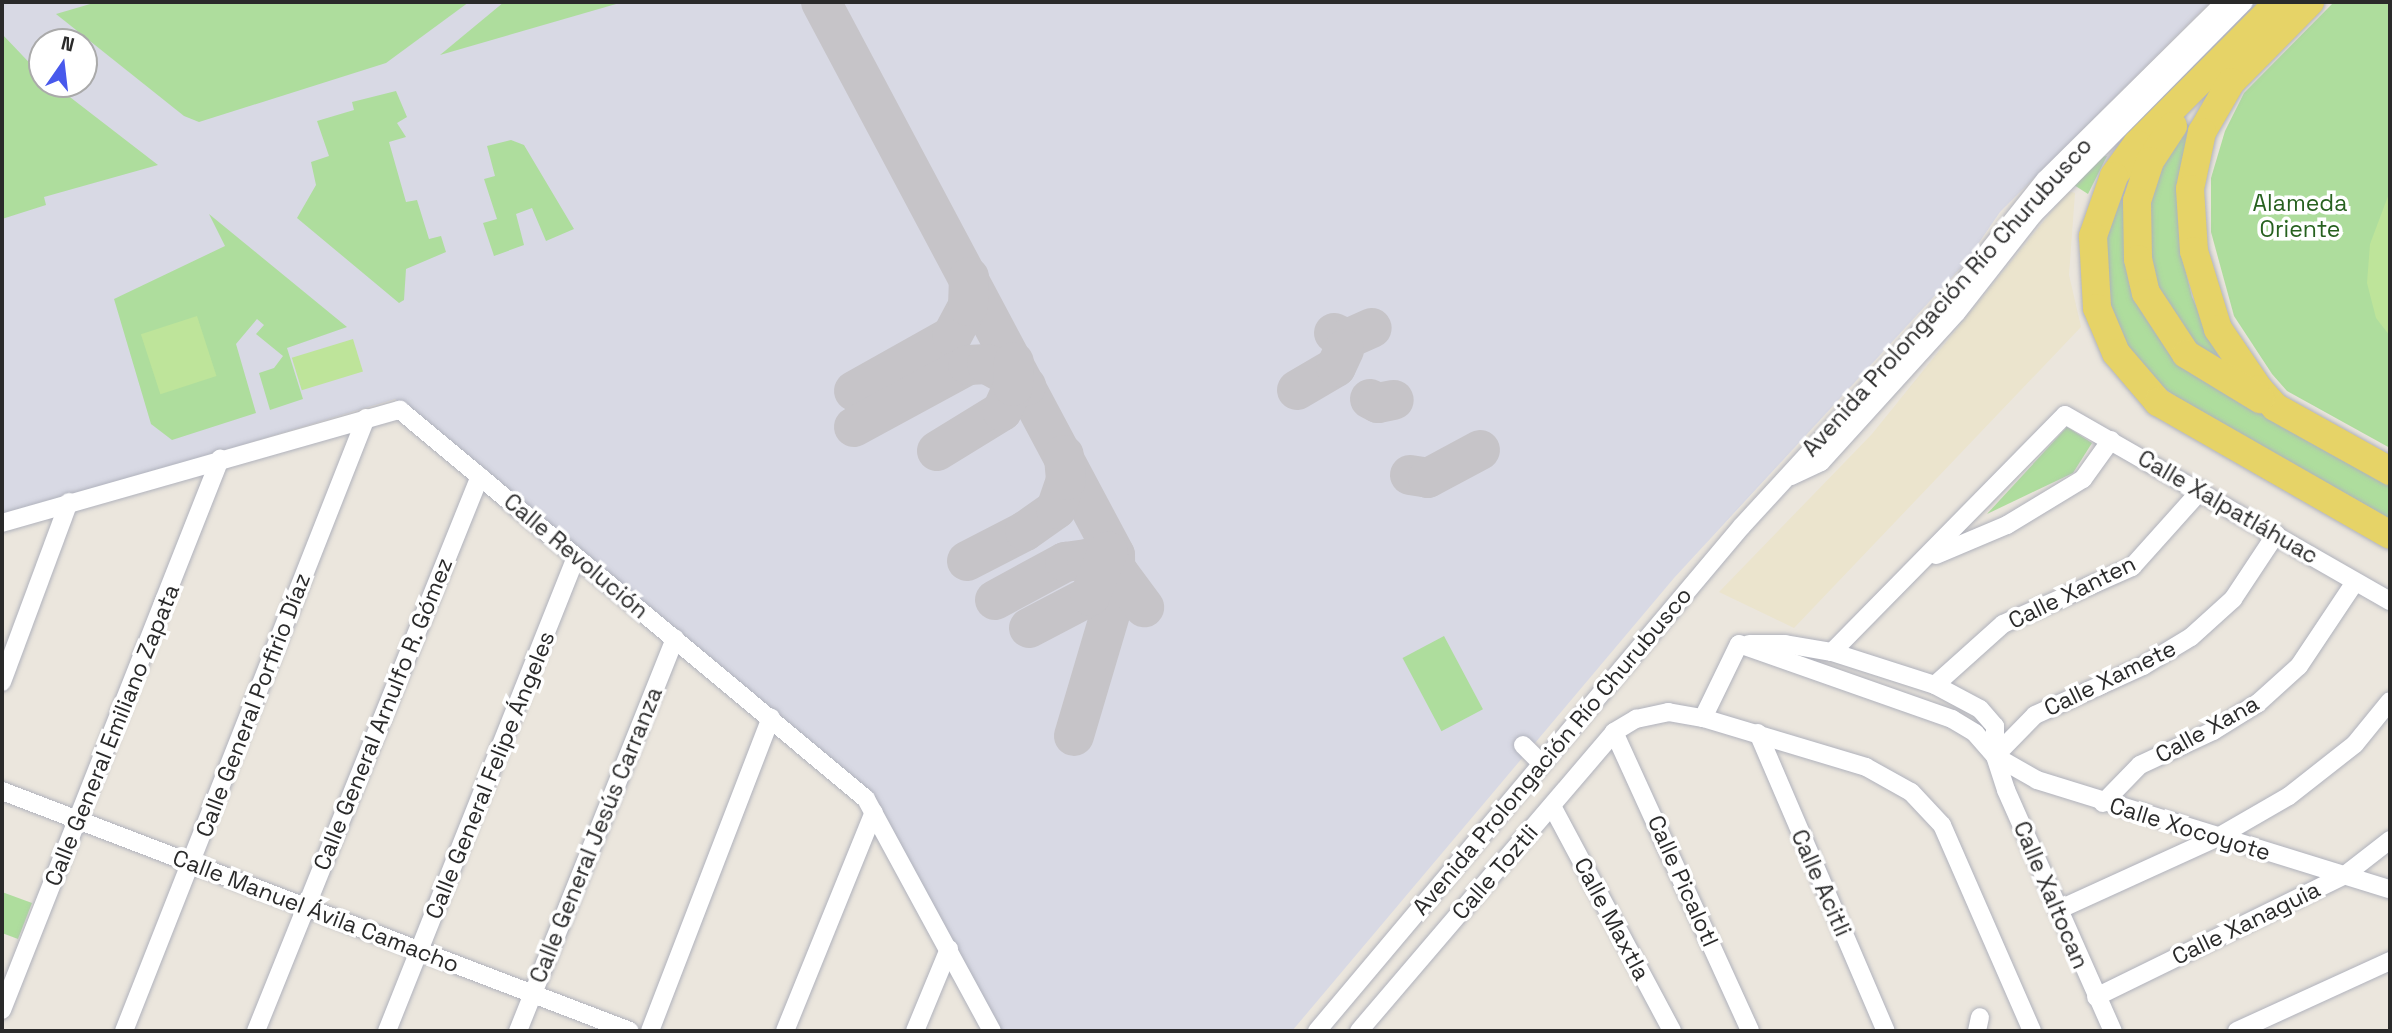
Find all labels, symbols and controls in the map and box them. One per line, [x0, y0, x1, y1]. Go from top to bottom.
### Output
north arrow [28, 28, 98, 98]
text: N [59, 30, 77, 58]
street label: Avenida Prolongación Río Churubusco [1796, 132, 2098, 462]
park label: Alameda Oriente [2253, 189, 2347, 243]
street label: Calle Xalpatláhuac [2133, 444, 2323, 570]
street label: Calle Revolución [498, 488, 654, 624]
street label: Calle Xanten [2004, 549, 2140, 635]
street label: Calle General Arnulfo R. Gómez [307, 553, 459, 875]
street label: Calle General Porfirio Díaz [190, 569, 316, 841]
street label: Calle General Emiliano Zapata [39, 580, 185, 890]
street label: Avenida Prolongación Río Churubusco [1407, 581, 1697, 921]
street label: Calle General Felipe Ángeles [419, 627, 561, 923]
street label: Calle Xamete [2040, 634, 2180, 722]
street label: Calle General Jesús Carranza [524, 683, 668, 987]
street label: Calle Xana [2151, 689, 2263, 769]
street label: Calle Xocoyote [2106, 791, 2274, 867]
street label: Calle Picalotl [1642, 811, 1724, 951]
street label: Calle Xaltocan [2007, 817, 2095, 973]
street label: Calle Toztli [1446, 819, 1544, 925]
street label: Calle Acitli [1785, 825, 1857, 941]
street label: Calle Manuel Ávila Camacho [169, 844, 463, 978]
street label: Calle Maxtla [1568, 853, 1656, 985]
street label: Calle Xanaguia [2167, 875, 2325, 971]

